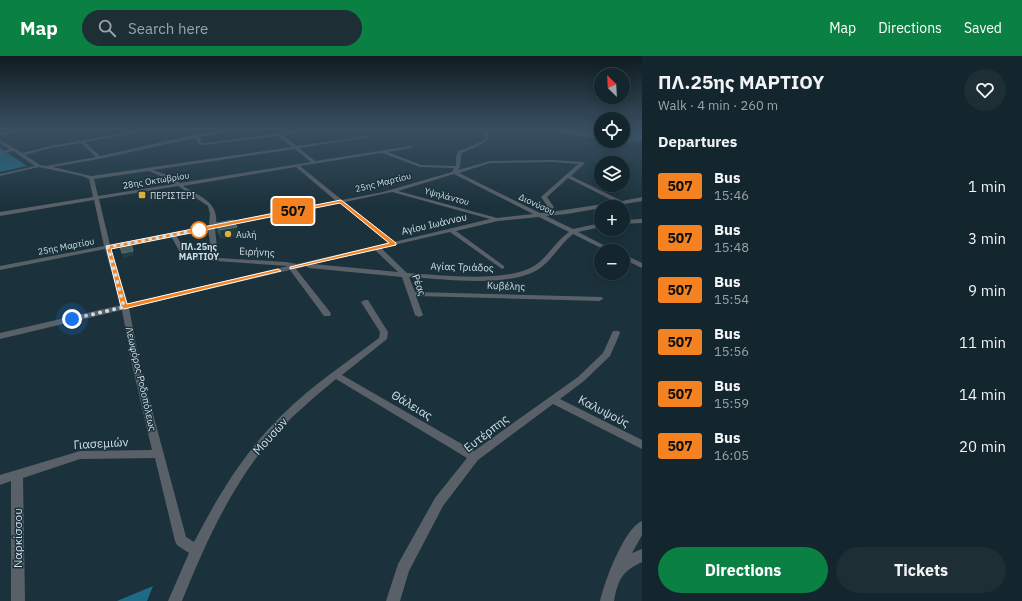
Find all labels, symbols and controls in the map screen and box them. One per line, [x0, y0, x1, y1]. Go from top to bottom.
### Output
search box [82, 10, 362, 46]
text: Map [20, 16, 58, 40]
icon: search [96, 17, 118, 39]
text: Search here [128, 19, 208, 38]
text: Map [829, 19, 856, 37]
text: Directions [878, 19, 942, 37]
text: Saved [964, 19, 1002, 37]
north arrow [594, 68, 630, 104]
map controls [594, 68, 630, 280]
button: heart [964, 69, 1006, 111]
text: ΠΛ.25ης ΜΑΡΤΙΟΥ [658, 70, 824, 94]
text: Walk · 4 min · 260 m [658, 97, 778, 114]
button: locate [594, 112, 630, 148]
text: Departures [658, 132, 737, 151]
button: layers [594, 156, 630, 192]
text: Bus [714, 168, 741, 187]
street label: 28ης Οκτωβρίου [122, 169, 190, 191]
street label: 25ης Μαρτίου [354, 170, 412, 194]
text: 507 [667, 177, 693, 195]
text: 1 min [968, 177, 1006, 196]
street label: Υψηλάντου [423, 185, 471, 207]
text: 15:46 [714, 187, 749, 204]
marker: ΠΕΡΙΣΤΕΡΙ [137, 190, 147, 200]
place label: ΠΕΡΙΣΤΕΡΙ [150, 190, 196, 201]
street label: Διονύσου [517, 191, 557, 217]
line badge: 507 [270, 198, 316, 224]
button: + [594, 200, 630, 236]
text: 507 [280, 202, 306, 220]
street label: Αγίου Ιωάννου [400, 210, 468, 238]
text: Bus [714, 220, 741, 239]
marker: ΠΛ.25ης ΜΑΡΤΙΟΥ [190, 221, 208, 239]
marker: Αυλή [223, 229, 233, 239]
place label: Αυλή [236, 229, 256, 240]
text: 507 [667, 229, 693, 247]
text: 3 min [968, 229, 1006, 248]
street label: 25ης Μαρτίου [37, 235, 95, 257]
text: 15:48 [714, 239, 749, 256]
place label: ΠΛ.25ης ΜΑΡΤΙΟΥ [179, 241, 219, 262]
button: − [594, 244, 630, 280]
street label: Ειρήνης [239, 245, 275, 259]
street label: Αγίας Τριάδος [430, 259, 494, 275]
street label: Ρέας [409, 272, 429, 298]
text: Bus [714, 272, 741, 291]
street label: Κυβέλης [487, 279, 526, 293]
text: 507 [667, 281, 693, 299]
text: 9 min [968, 281, 1006, 300]
text: 15:54 [714, 291, 749, 308]
your location [62, 309, 82, 329]
text: Bus [714, 324, 741, 343]
street label: Λεωφόρος Ροδοπόλεως [123, 326, 159, 433]
text: 507 [667, 333, 693, 351]
text: 11 min [959, 333, 1006, 352]
text: 15:56 [714, 343, 749, 360]
text: Bus [714, 376, 741, 395]
text: 507 [667, 385, 693, 403]
text: 14 min [959, 385, 1006, 404]
street label: Θάλειας [389, 387, 435, 423]
street label: Καλυψούς [576, 392, 632, 430]
text: 15:59 [714, 395, 749, 412]
street label: Ευτέρπης [461, 411, 511, 455]
street label: Μουσών [249, 414, 291, 458]
text: Bus [714, 428, 741, 447]
street label: Γιασεμιών [73, 434, 129, 452]
text: 507 [667, 437, 693, 455]
text: 20 min [959, 437, 1006, 456]
text: 16:05 [714, 447, 749, 464]
street label: Ναρκίσσου [10, 508, 25, 568]
button: Directions [658, 547, 828, 593]
button: Tickets [836, 547, 1006, 593]

